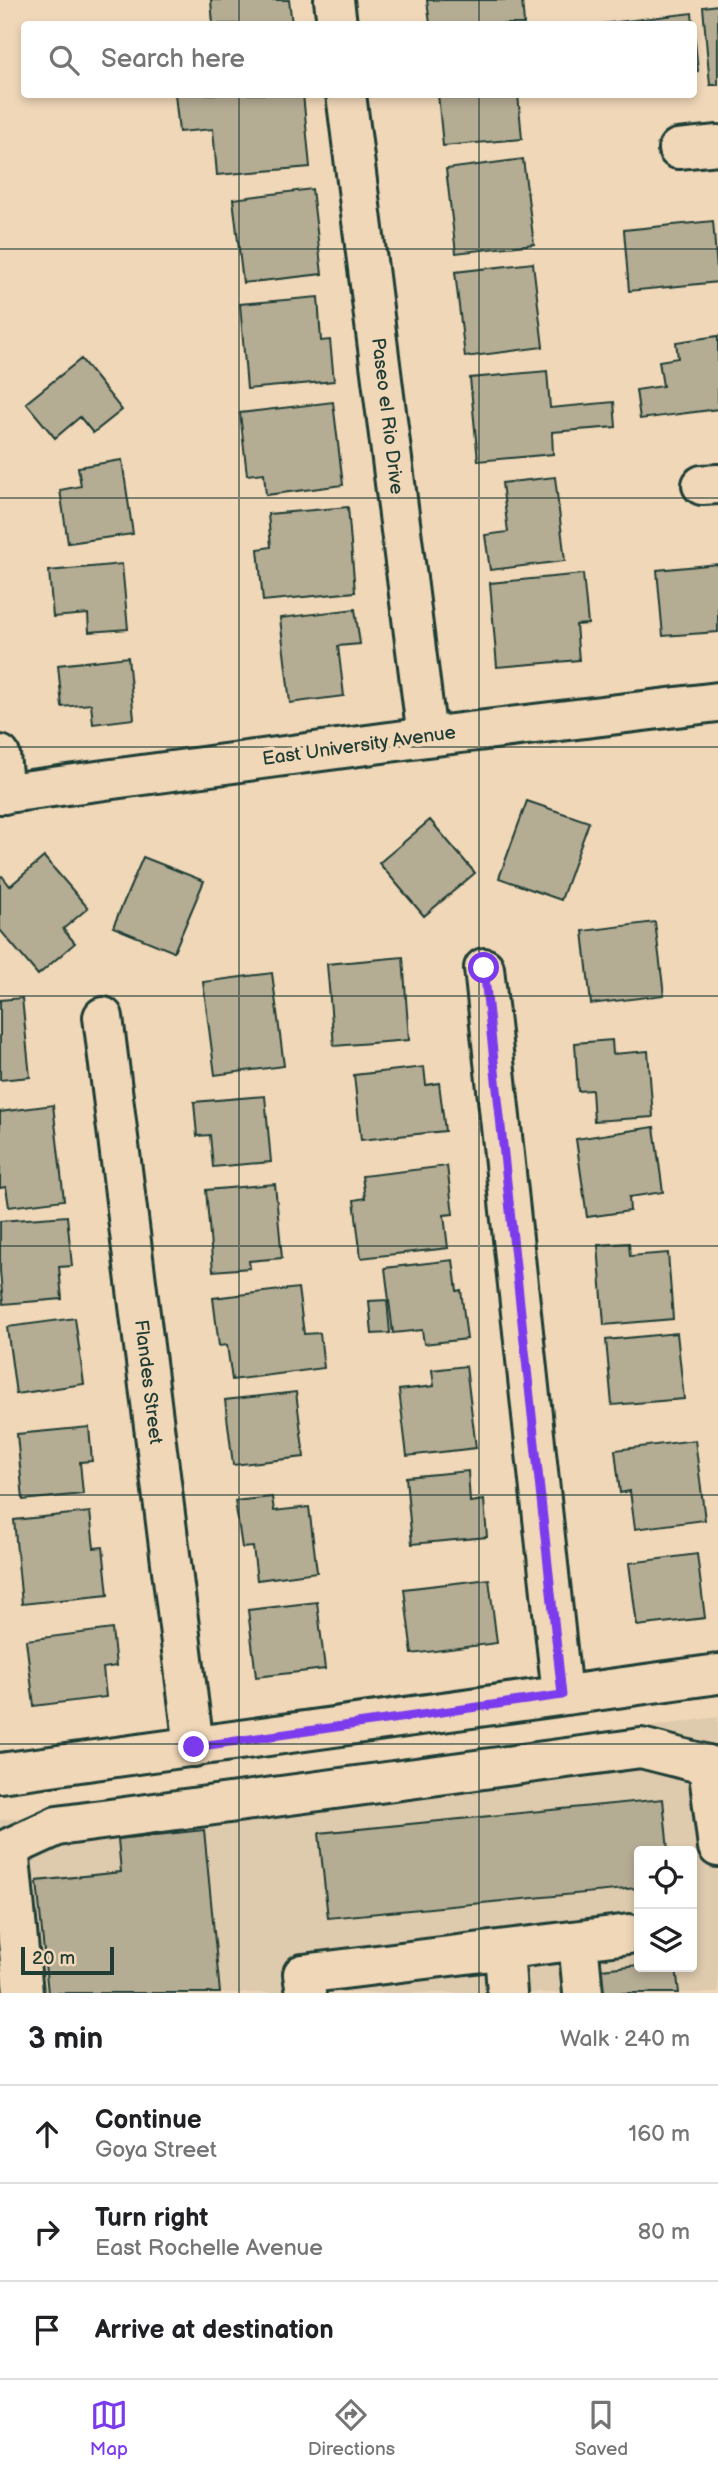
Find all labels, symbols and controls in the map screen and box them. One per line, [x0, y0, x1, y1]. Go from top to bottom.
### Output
search box [21, 21, 697, 98]
icon: search [45, 41, 83, 79]
text: Search here [101, 44, 245, 75]
street label: Paseo el Rio Drive [366, 336, 408, 496]
street label: East University Avenue [261, 721, 457, 771]
route start [468, 952, 499, 983]
street label: Flandes Street [129, 1318, 167, 1446]
route end [178, 1731, 209, 1762]
map controls [634, 1846, 697, 1972]
button: locate [634, 1846, 697, 1909]
button: layers [634, 1909, 697, 1972]
scale bar [21, 1944, 114, 1976]
text: 20 m [32, 1947, 75, 1970]
text: 3 min [28, 2021, 103, 2057]
text: Walk · 240 m [560, 2025, 690, 2053]
text: Continue [95, 2105, 202, 2136]
icon: ahead [28, 2115, 66, 2153]
text: 160 m [628, 2120, 690, 2148]
text: Goya Street [95, 2136, 217, 2164]
text: Turn right [95, 2203, 208, 2234]
icon: right [28, 2213, 66, 2251]
text: 80 m [638, 2218, 690, 2246]
text: East Rochelle Avenue [95, 2234, 323, 2262]
icon: arrive [28, 2311, 66, 2349]
text: Arrive at destination [95, 2315, 334, 2346]
tab: Map [90, 2396, 128, 2461]
tab: Directions [308, 2396, 395, 2461]
tab: Saved [575, 2396, 628, 2461]

